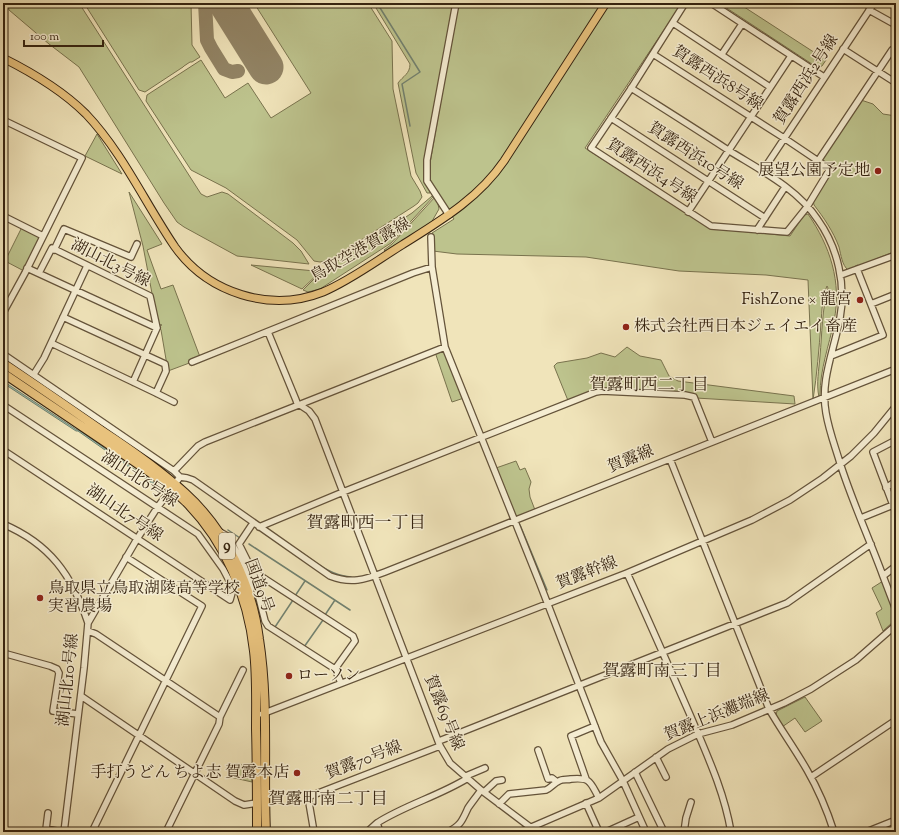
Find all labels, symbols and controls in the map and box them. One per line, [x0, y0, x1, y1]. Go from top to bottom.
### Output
scale bar [24, 22, 103, 48]
text: 100 m [30, 28, 59, 46]
street label: 賀露西浜2号線 [769, 30, 845, 130]
street label: 賀露西浜8号線 [667, 41, 767, 117]
street label: 賀露西浜10号線 [643, 117, 747, 197]
street label: 賀露西浜4号線 [601, 134, 701, 210]
place label: 展望公園予定地 [758, 160, 870, 183]
marker: 展望公園予定地 [873, 166, 883, 176]
street label: 鳥取空港賀露線 [307, 213, 415, 289]
street label: 湖山北3号線 [66, 234, 154, 294]
place label: FishZone × 龍宮 [741, 289, 852, 312]
marker: FishZone × 龍宮 [855, 295, 865, 305]
place label: 株式会社西日本ジェイエイ畜産 [634, 316, 857, 339]
marker: 株式会社西日本ジェイエイ畜産 [621, 322, 631, 332]
district label: 賀露町西二丁目 [590, 374, 709, 398]
street label: 賀露線 [604, 440, 658, 480]
street label: 湖山北6号線 [96, 446, 182, 514]
street label: 湖山北7号線 [81, 480, 167, 548]
district label: 賀露町西一丁目 [307, 512, 426, 536]
road number: 9 [219, 533, 235, 559]
street label: 賀露幹線 [553, 552, 621, 596]
street label: 国道9号 [238, 556, 278, 616]
place label: 鳥取県立鳥取湖陵高等学校 実習農場 [48, 578, 240, 619]
marker: 鳥取県立鳥取湖陵高等学校 実習農場 [35, 593, 45, 603]
street label: 湖山北10号線 [53, 632, 85, 728]
district label: 賀露町南三丁目 [603, 660, 722, 684]
place label: ローソン [297, 665, 360, 688]
marker: ローソン [284, 671, 294, 681]
street label: 賀露69号線 [417, 672, 469, 754]
street label: 賀露上浜灘端線 [661, 684, 773, 748]
street label: 賀露70号線 [322, 736, 406, 786]
place label: 手打うどん ちよ志 賀露本店 [90, 762, 289, 785]
marker: 手打うどん ちよ志 賀露本店 [292, 768, 302, 778]
district label: 賀露町南二丁目 [269, 788, 388, 812]

